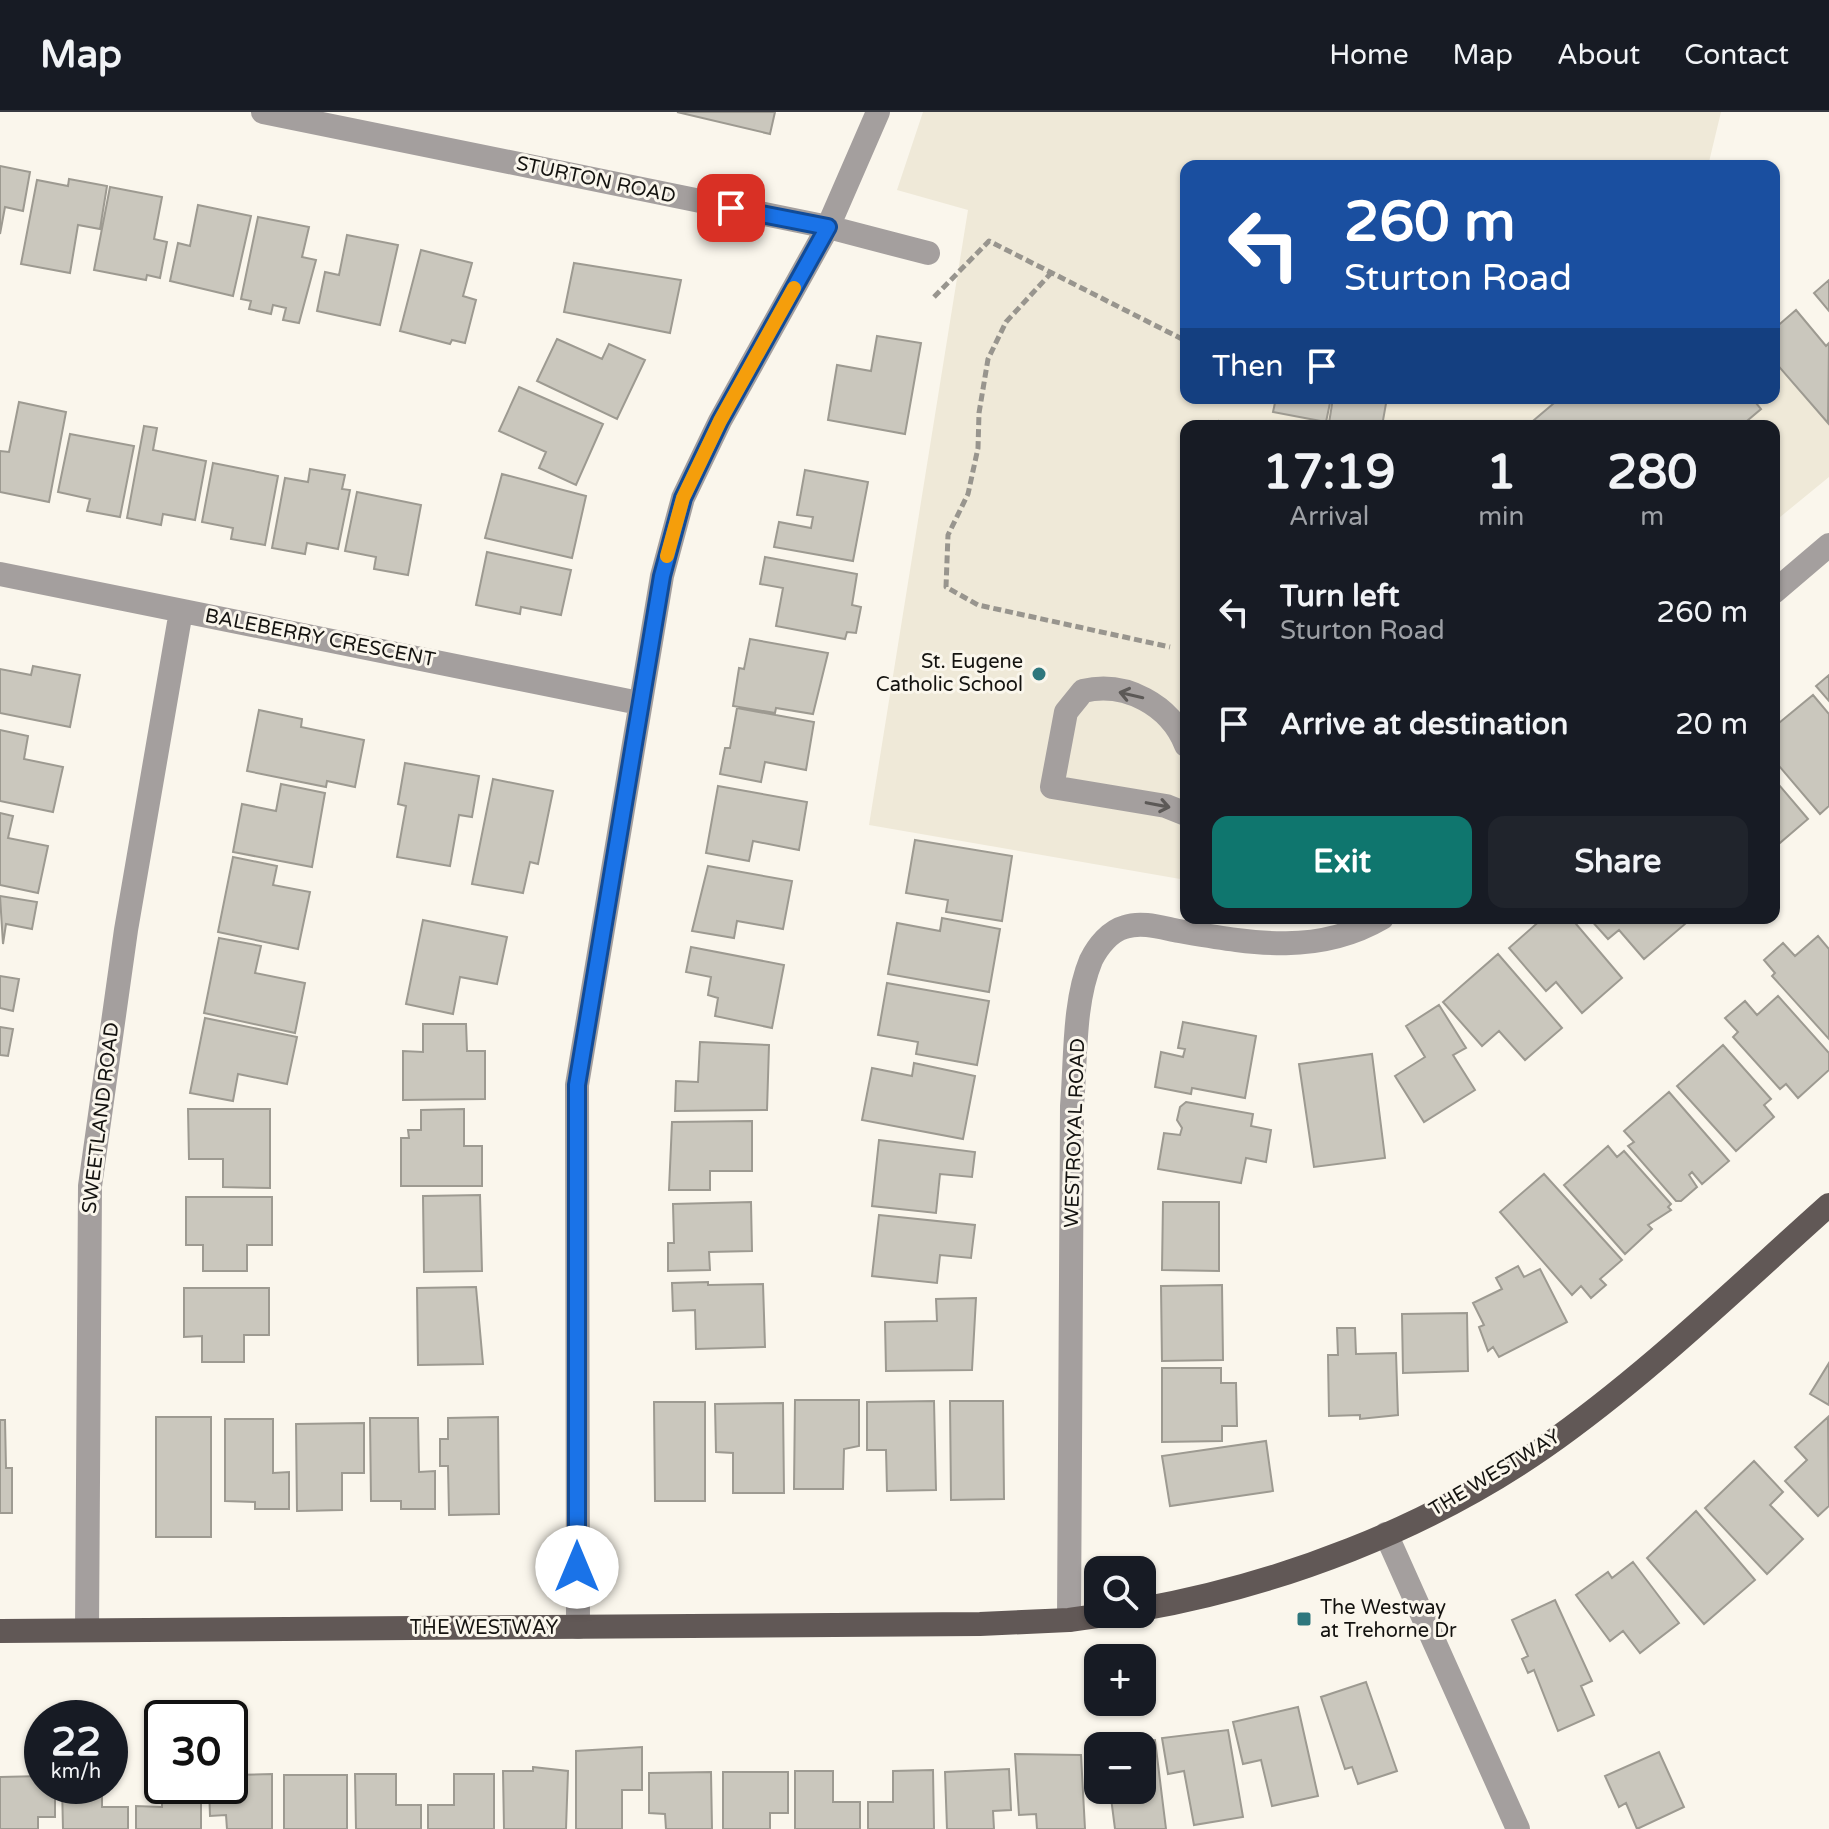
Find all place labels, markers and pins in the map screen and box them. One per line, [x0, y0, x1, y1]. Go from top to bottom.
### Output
pin [697, 174, 765, 242]
place label: St. Eugene Catholic School [876, 650, 1023, 697]
marker: St. Eugene Catholic School [1030, 665, 1048, 683]
place label: The Westway at Trehorne Dr [1320, 1596, 1457, 1643]
marker: The Westway at Trehorne Dr [1295, 1610, 1313, 1628]

